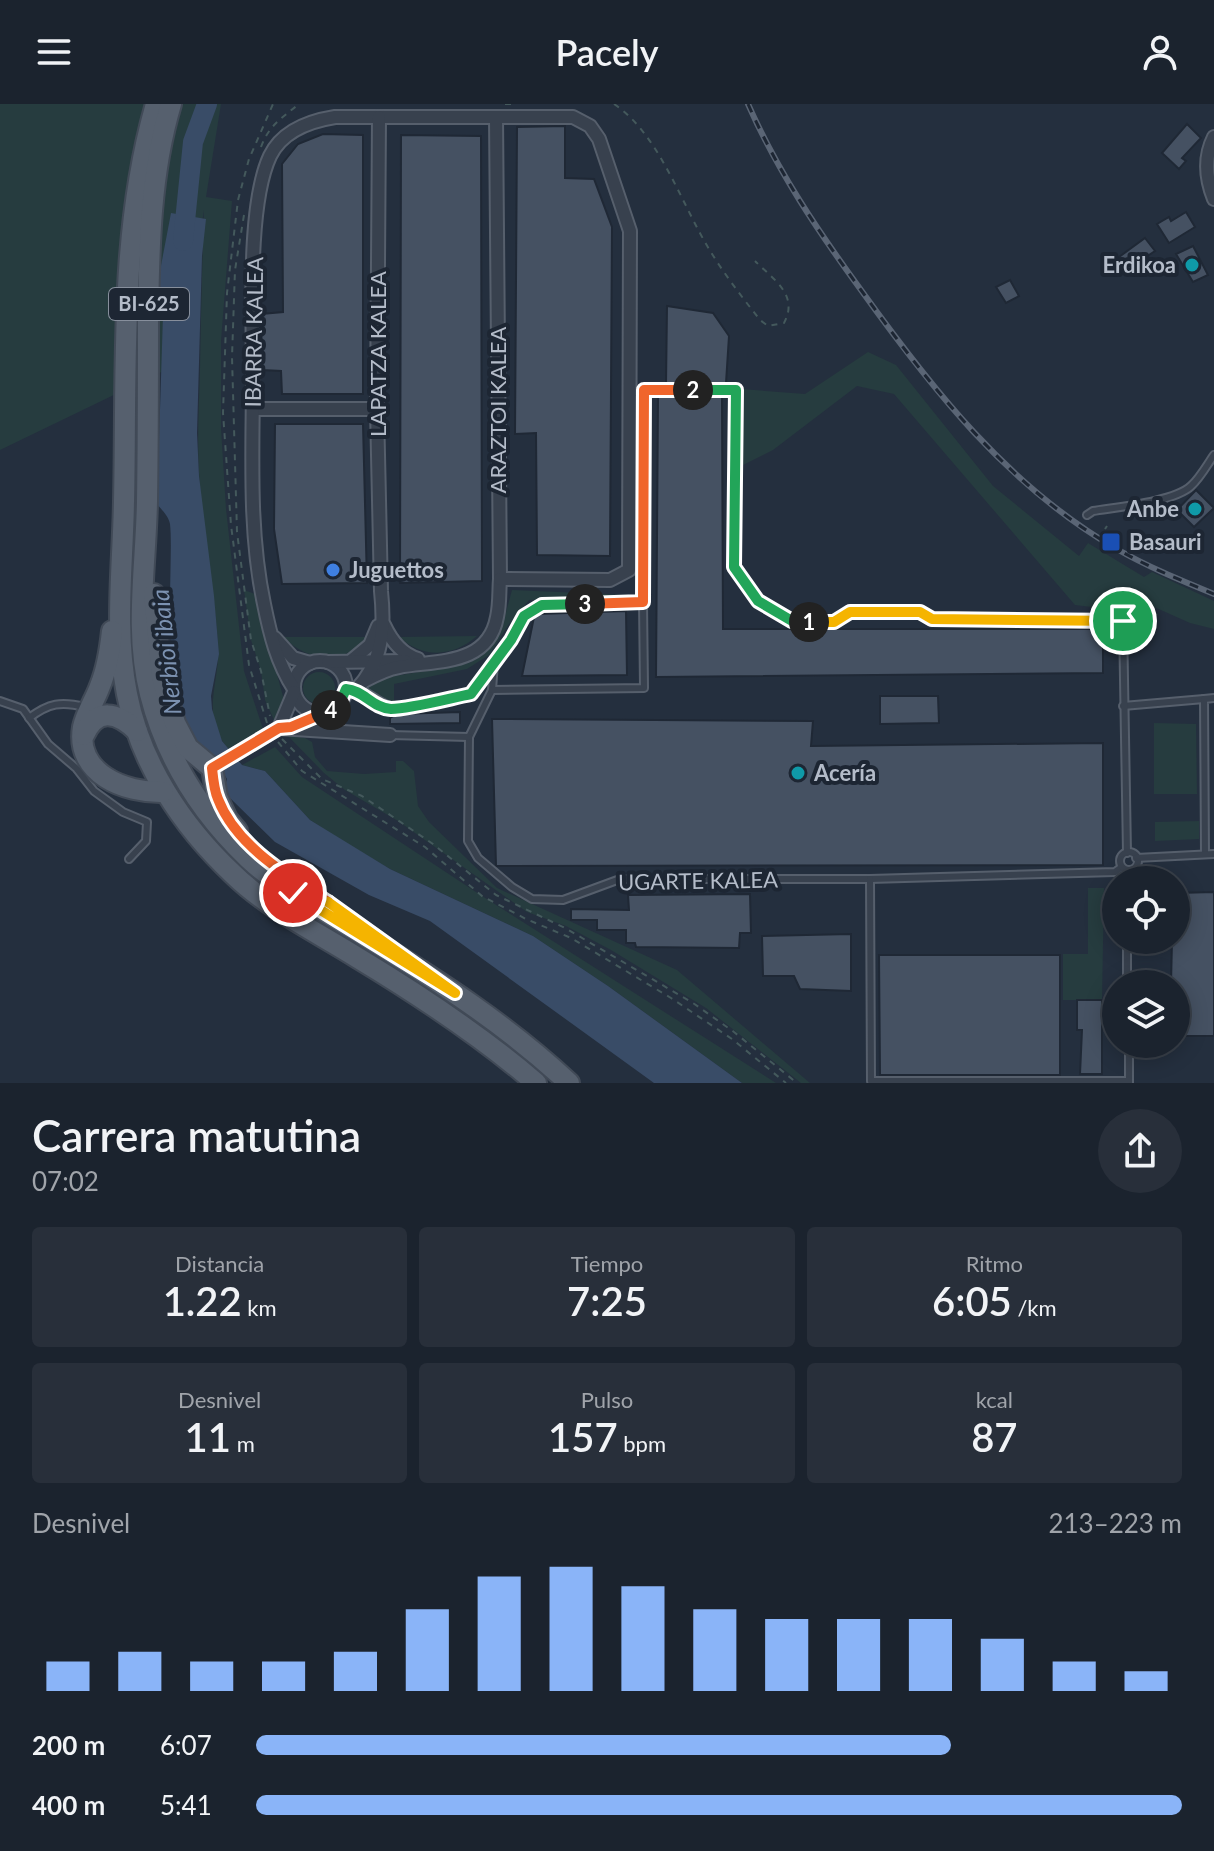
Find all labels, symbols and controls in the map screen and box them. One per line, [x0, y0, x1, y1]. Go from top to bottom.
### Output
icon: menu [32, 30, 76, 74]
text: Pacely [555, 30, 659, 74]
icon: person [1138, 30, 1182, 74]
place label: Erdikoa [1103, 251, 1176, 278]
street label: IBARRA KALEA [239, 256, 268, 408]
marker: Erdikoa [1183, 256, 1201, 274]
street label: LAPATZA KALEA [364, 271, 391, 437]
road number: BI-625 [109, 288, 189, 320]
street label: ARAZTOI KALEA [484, 326, 511, 493]
pin: 2 [673, 370, 713, 410]
text: 2 [687, 376, 699, 403]
place label: Anbe [1126, 495, 1179, 522]
marker: Anbe [1186, 500, 1204, 518]
place label: Basauri [1129, 528, 1202, 555]
marker: Basauri [1100, 531, 1122, 553]
place label: Juguettos [349, 556, 444, 583]
marker: Juguettos [324, 561, 342, 579]
pin: 3 [565, 584, 605, 624]
pin [1089, 587, 1157, 655]
water label: Nerbioi ibaia [144, 588, 187, 717]
text: 3 [579, 590, 591, 617]
icon: arrive [1101, 599, 1145, 643]
pin: 1 [789, 602, 829, 642]
text: 1 [803, 608, 815, 635]
pin: 4 [311, 690, 351, 730]
text: 4 [325, 696, 337, 723]
place label: Acería [813, 759, 876, 786]
marker: Acería [789, 764, 807, 782]
pin [259, 859, 327, 927]
street label: UGARTE KALEA [618, 866, 778, 895]
map controls [1102, 866, 1190, 1058]
button: locate [1102, 866, 1190, 954]
icon: check [271, 871, 315, 915]
button: layers [1102, 970, 1190, 1058]
text: Carrera matutina [32, 1109, 361, 1161]
button: share [1098, 1109, 1182, 1193]
text: 07:02 [32, 1165, 99, 1197]
text: Distancia [175, 1250, 264, 1277]
text: Tiempo [571, 1250, 643, 1277]
text: Ritmo [966, 1250, 1023, 1277]
text: 1.22 [163, 1277, 242, 1325]
text: 7:25 [567, 1277, 647, 1325]
text: 6:05 [932, 1277, 1012, 1325]
text: km [242, 1294, 277, 1321]
text: /km [1012, 1294, 1057, 1321]
text: Desnivel [178, 1386, 261, 1413]
text: Pulso [581, 1386, 633, 1413]
text: kcal [976, 1386, 1013, 1413]
text: 11 [185, 1413, 231, 1461]
text: 157 [548, 1413, 618, 1461]
text: 87 [971, 1413, 1018, 1461]
text: m [231, 1430, 255, 1457]
text: bpm [618, 1430, 666, 1457]
text: Desnivel [32, 1507, 130, 1539]
text: 213–223 m [1048, 1507, 1182, 1539]
text: 200 m [32, 1729, 105, 1761]
text: 6:07 [160, 1729, 212, 1761]
text: 400 m [32, 1789, 105, 1821]
text: 5:41 [160, 1789, 212, 1821]

